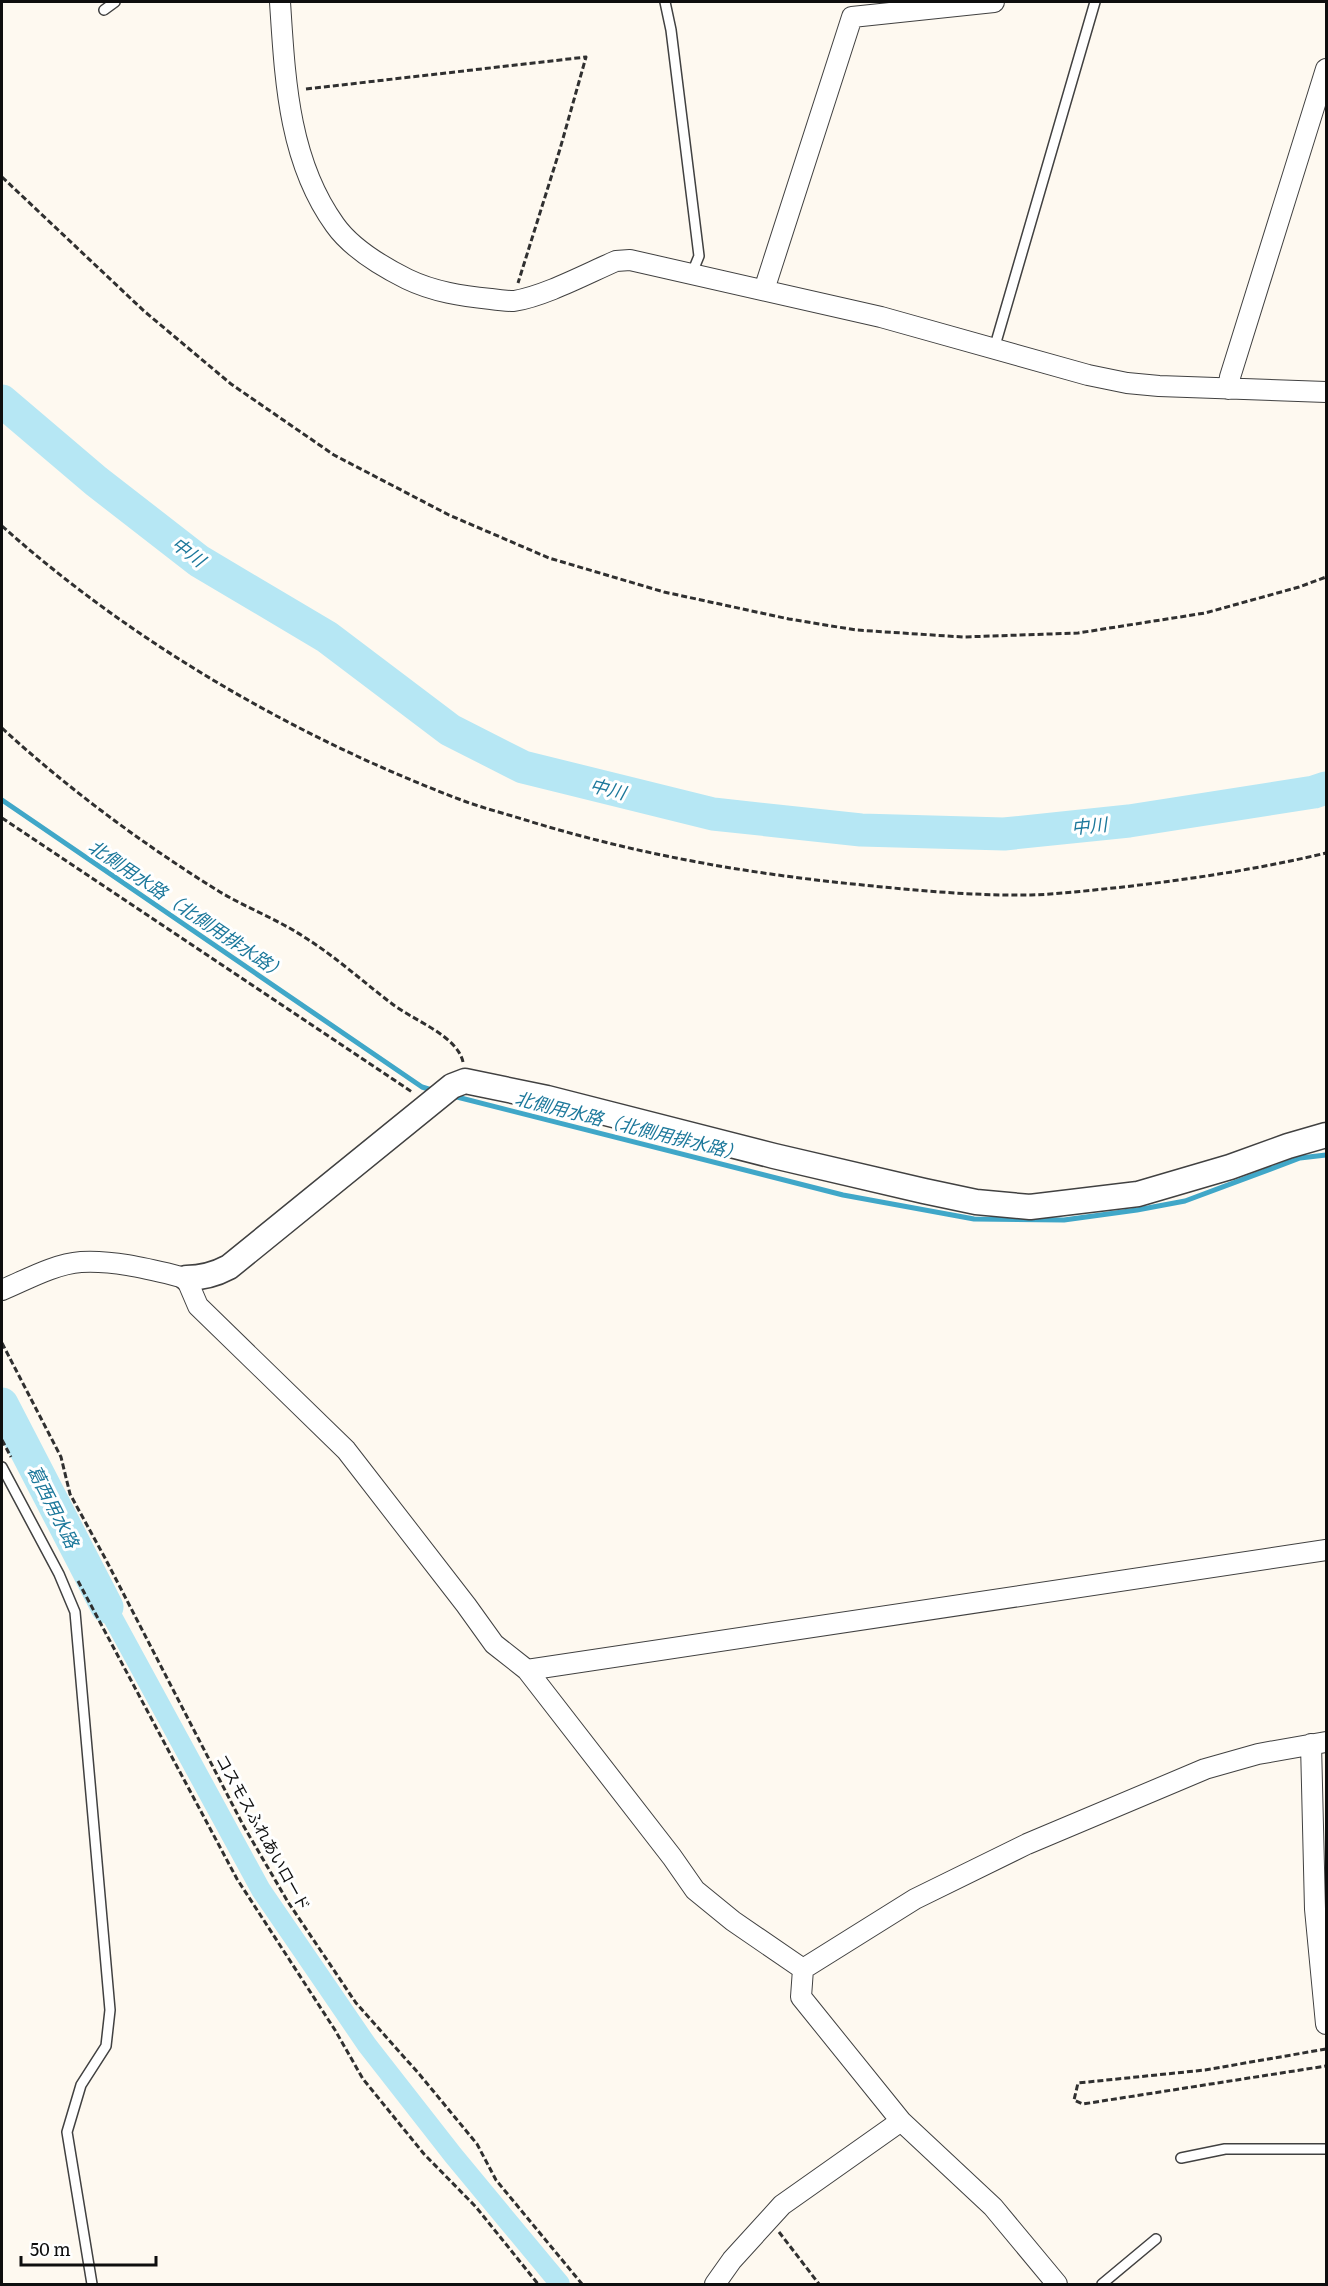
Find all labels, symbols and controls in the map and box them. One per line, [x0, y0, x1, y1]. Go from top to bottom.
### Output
water label: 中川 [167, 529, 213, 574]
water label: 中川 [587, 771, 631, 806]
water label: 中川 [1070, 809, 1110, 840]
water label: 北側用水路（北側用排水路） [83, 832, 293, 986]
water label: 北側用水路（北側用排水路） [512, 1084, 746, 1166]
water label: 葛西用水路 [22, 1460, 87, 1554]
street label: コスモスふれあいロード [211, 1749, 317, 1915]
scale bar [21, 2229, 156, 2267]
text: 50 m [30, 2235, 71, 2262]

